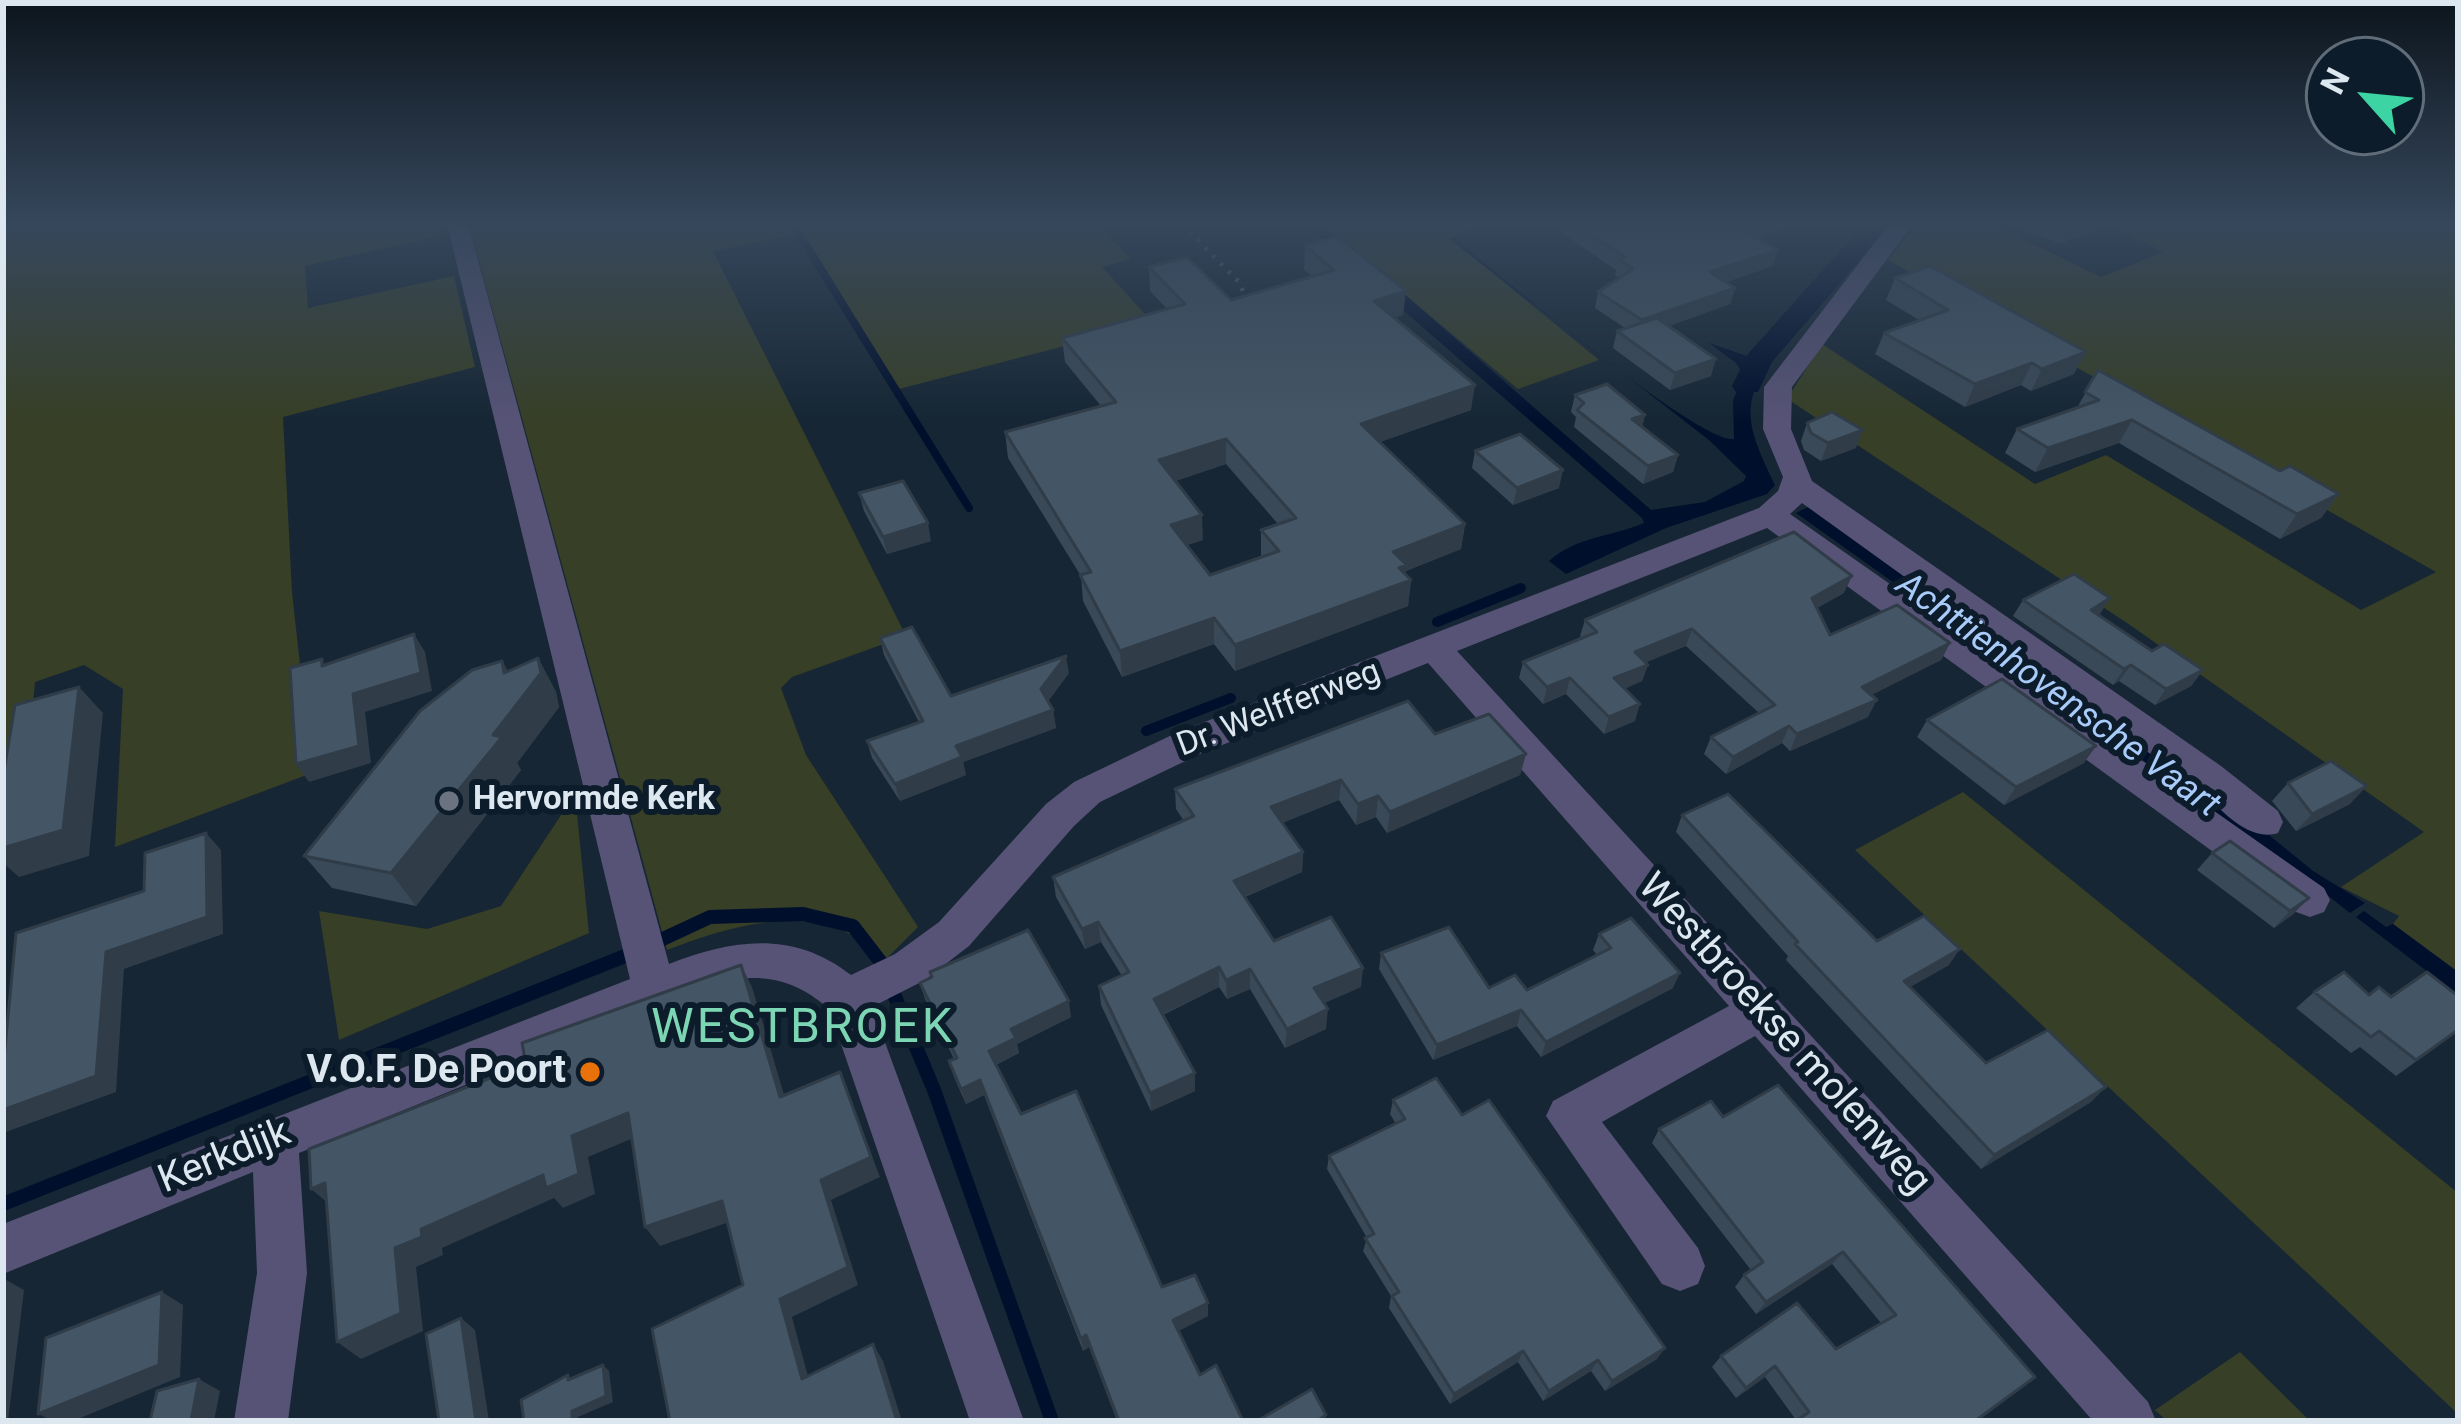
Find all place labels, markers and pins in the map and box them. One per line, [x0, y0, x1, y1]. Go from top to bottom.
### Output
place label: Hervormde Kerk [473, 781, 715, 821]
marker: Hervormde Kerk [436, 788, 462, 814]
place label: V.O.F. De Poort [306, 1049, 566, 1095]
marker: V.O.F. De Poort [577, 1059, 603, 1085]

